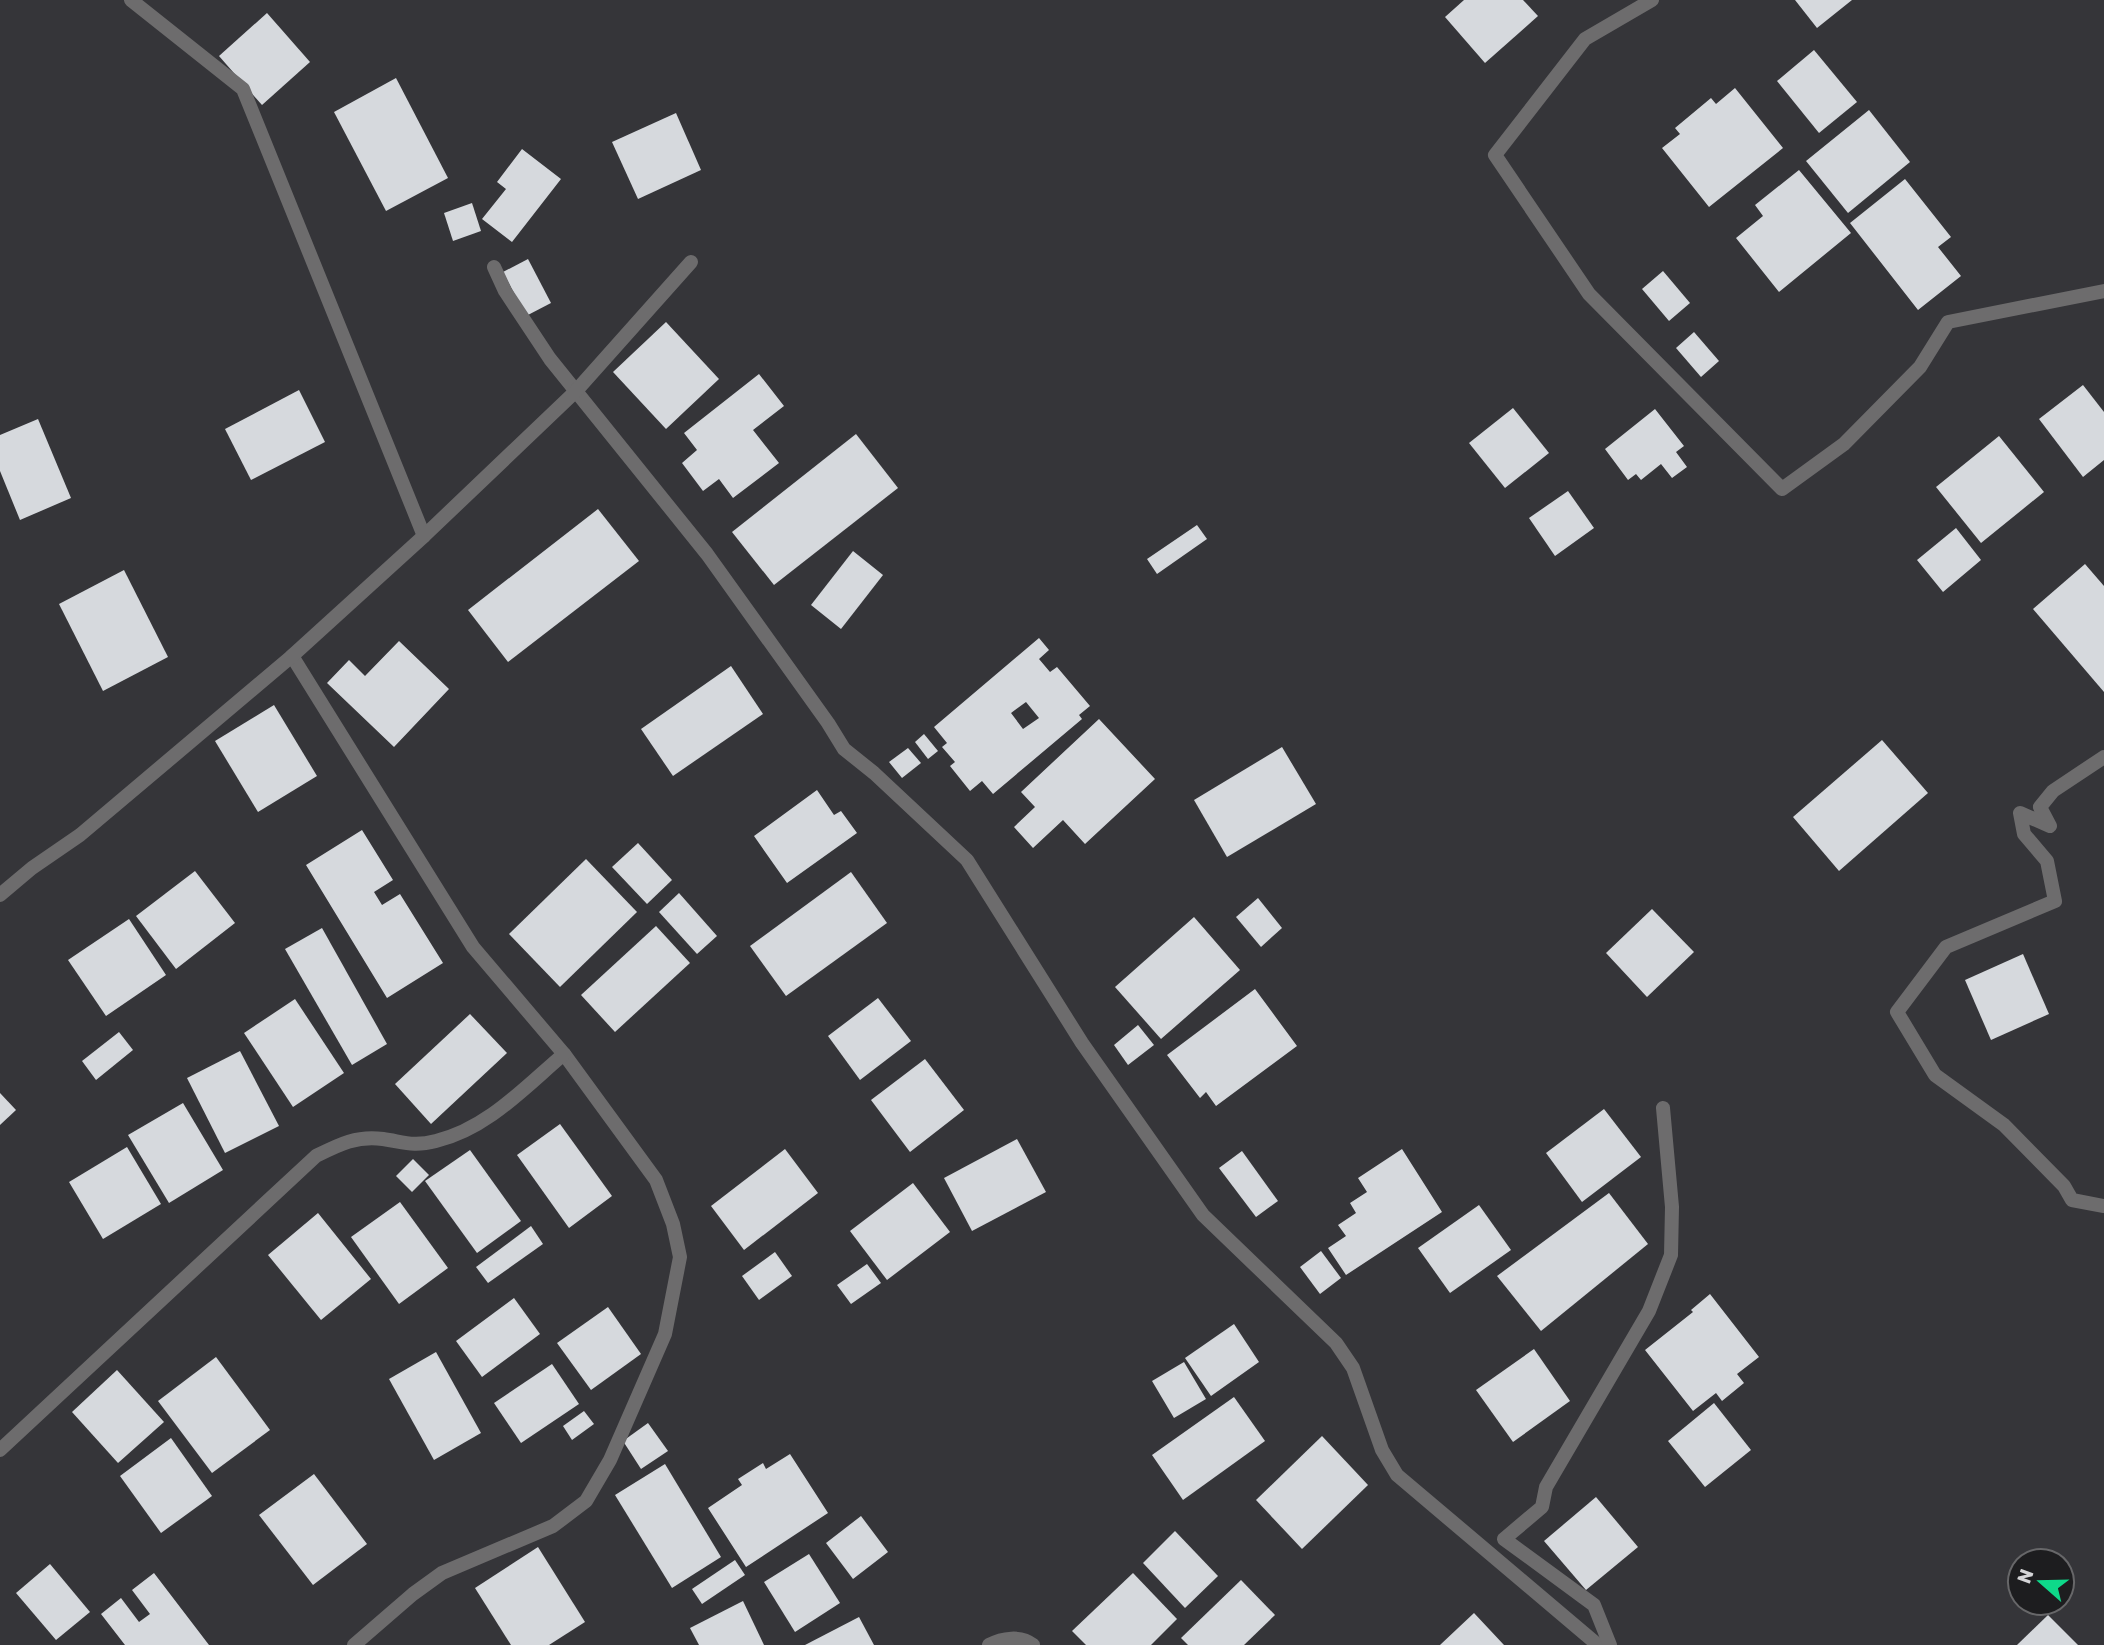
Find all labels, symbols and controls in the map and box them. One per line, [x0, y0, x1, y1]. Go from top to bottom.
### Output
north arrow [2006, 1547, 2076, 1617]
text: N [2012, 1566, 2039, 1587]

